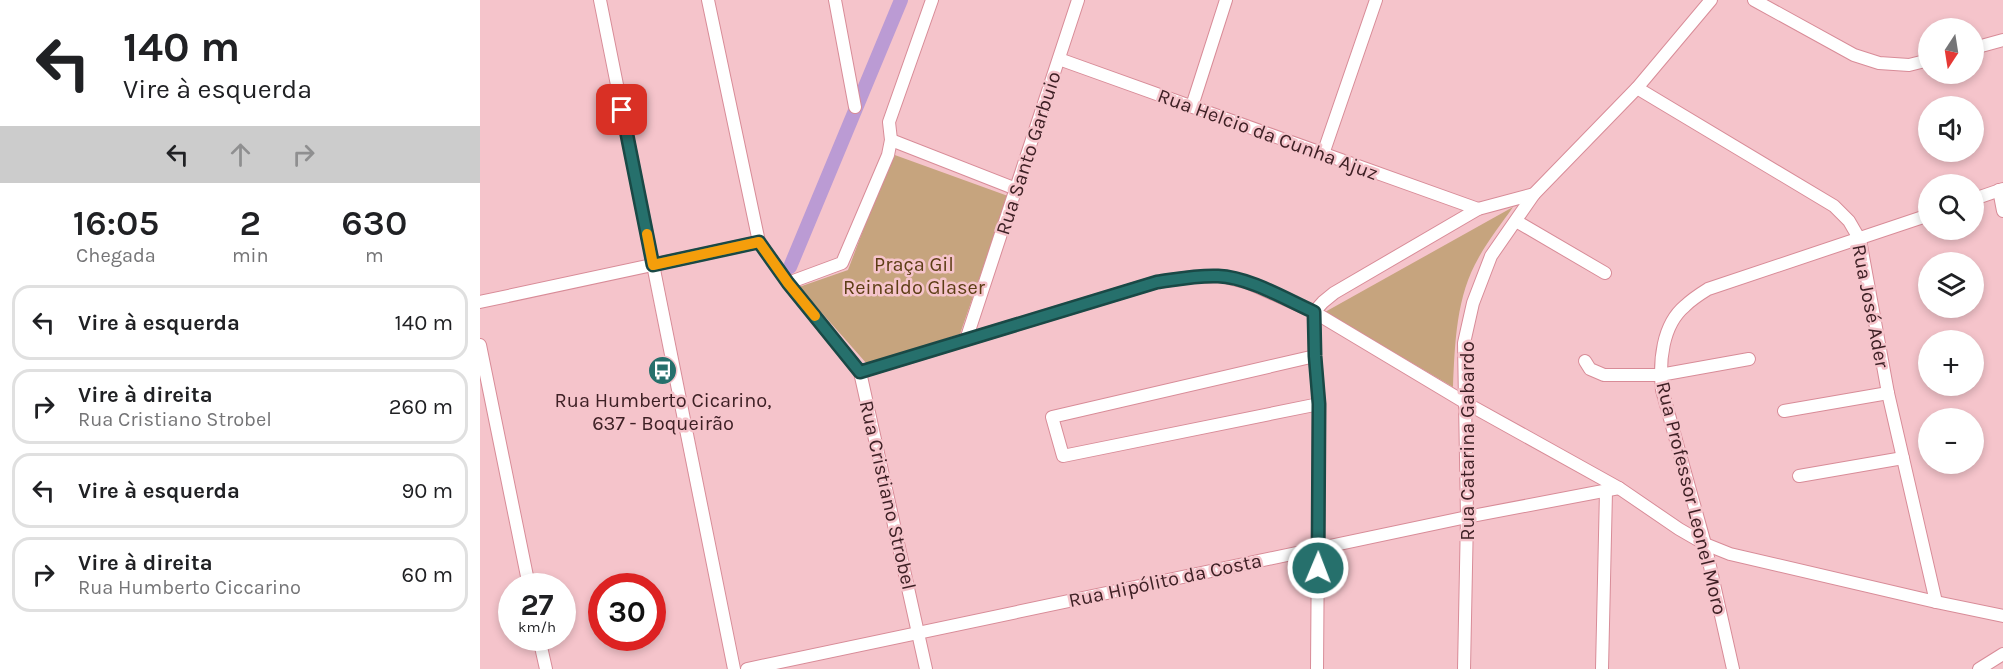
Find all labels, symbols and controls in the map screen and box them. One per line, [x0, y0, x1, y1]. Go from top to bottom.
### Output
north arrow [1918, 18, 1984, 84]
map controls [1918, 18, 1984, 474]
text: 140 m [123, 22, 240, 72]
icon: left [24, 24, 102, 102]
street label: Rua Santo Garbuio [991, 69, 1066, 238]
text: Vire à esquerda [123, 73, 312, 105]
pin [596, 84, 647, 135]
street label: Rua Helcio da Cunha Ajuz [1155, 84, 1381, 185]
icon: arrive [605, 93, 638, 126]
button: sound [1918, 96, 1984, 162]
icon: left [161, 138, 194, 171]
icon: ahead [224, 138, 257, 171]
icon: right [287, 138, 320, 171]
button: search [1918, 174, 1984, 240]
text: 16:05 [73, 202, 159, 244]
text: 2 [240, 202, 261, 244]
text: 630 [341, 202, 407, 244]
street label: Rua José Ader [1847, 242, 1894, 371]
text: Chegada [76, 244, 156, 267]
text: min [232, 244, 269, 267]
text: m [365, 244, 384, 267]
button: layers [1918, 252, 1984, 318]
park label: Praça Gil Reinaldo Glaser [843, 253, 986, 299]
icon: left [27, 306, 60, 339]
text: Vire à esquerda [78, 310, 240, 336]
text: 140 m [395, 310, 453, 336]
button: + [1918, 330, 1984, 396]
street label: Rua Catarina Gabardo [1456, 341, 1479, 541]
bus stop icon: Rua Humberto Cicarino, 637 - Boqueirão [647, 354, 679, 386]
street label: Rua Professor Leonel Moro [1651, 379, 1732, 617]
text: Vire à direita [78, 382, 213, 408]
place label: Rua Humberto Cicarino, 637 - Boqueirão [555, 389, 771, 435]
icon: right [27, 390, 60, 423]
text: 260 m [389, 394, 453, 420]
street label: Rua Cristiano Strobel [855, 398, 921, 592]
text: Rua Cristiano Strobel [78, 408, 272, 431]
button: − [1918, 408, 1984, 474]
icon: left [27, 474, 60, 507]
text: Vire à esquerda [78, 478, 240, 504]
text: 90 m [401, 478, 453, 504]
position arrow [1286, 536, 1350, 600]
street label: Rua Hipólito da Costa [1067, 549, 1264, 612]
text: Vire à direita [78, 550, 213, 576]
icon: right [27, 558, 60, 591]
text: 60 m [402, 562, 453, 588]
speed limit sign: 30 [588, 573, 666, 651]
text: Rua Humberto Ciccarino [78, 576, 301, 599]
text: 27 [520, 587, 554, 623]
text: km/h [518, 618, 556, 636]

